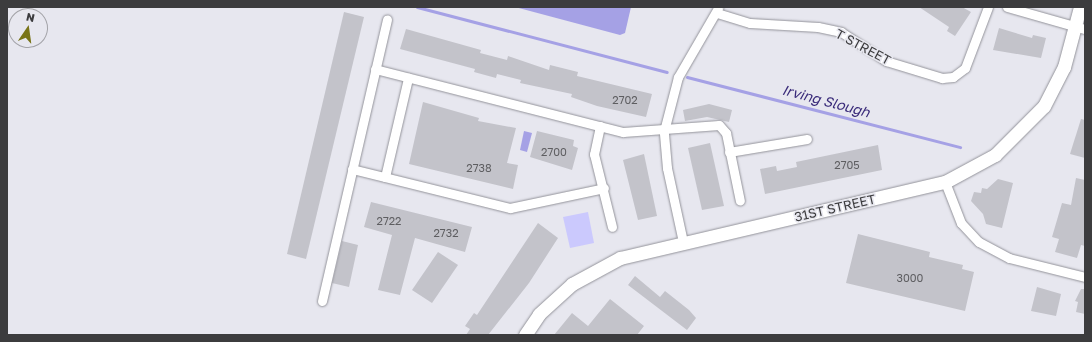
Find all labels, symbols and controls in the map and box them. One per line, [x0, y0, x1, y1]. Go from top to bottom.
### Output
north arrow [8, 8, 48, 48]
text: N [25, 10, 36, 24]
street label: T STREET [833, 26, 893, 68]
water label: Irving Slough [780, 81, 872, 121]
house number: 2702 [612, 93, 638, 107]
house number: 2700 [541, 145, 567, 159]
house number: 2705 [834, 158, 860, 172]
house number: 2738 [466, 161, 492, 175]
street label: 31ST STREET [793, 191, 877, 225]
house number: 2722 [377, 214, 401, 228]
house number: 2732 [433, 226, 459, 240]
house number: 3000 [897, 271, 923, 285]

